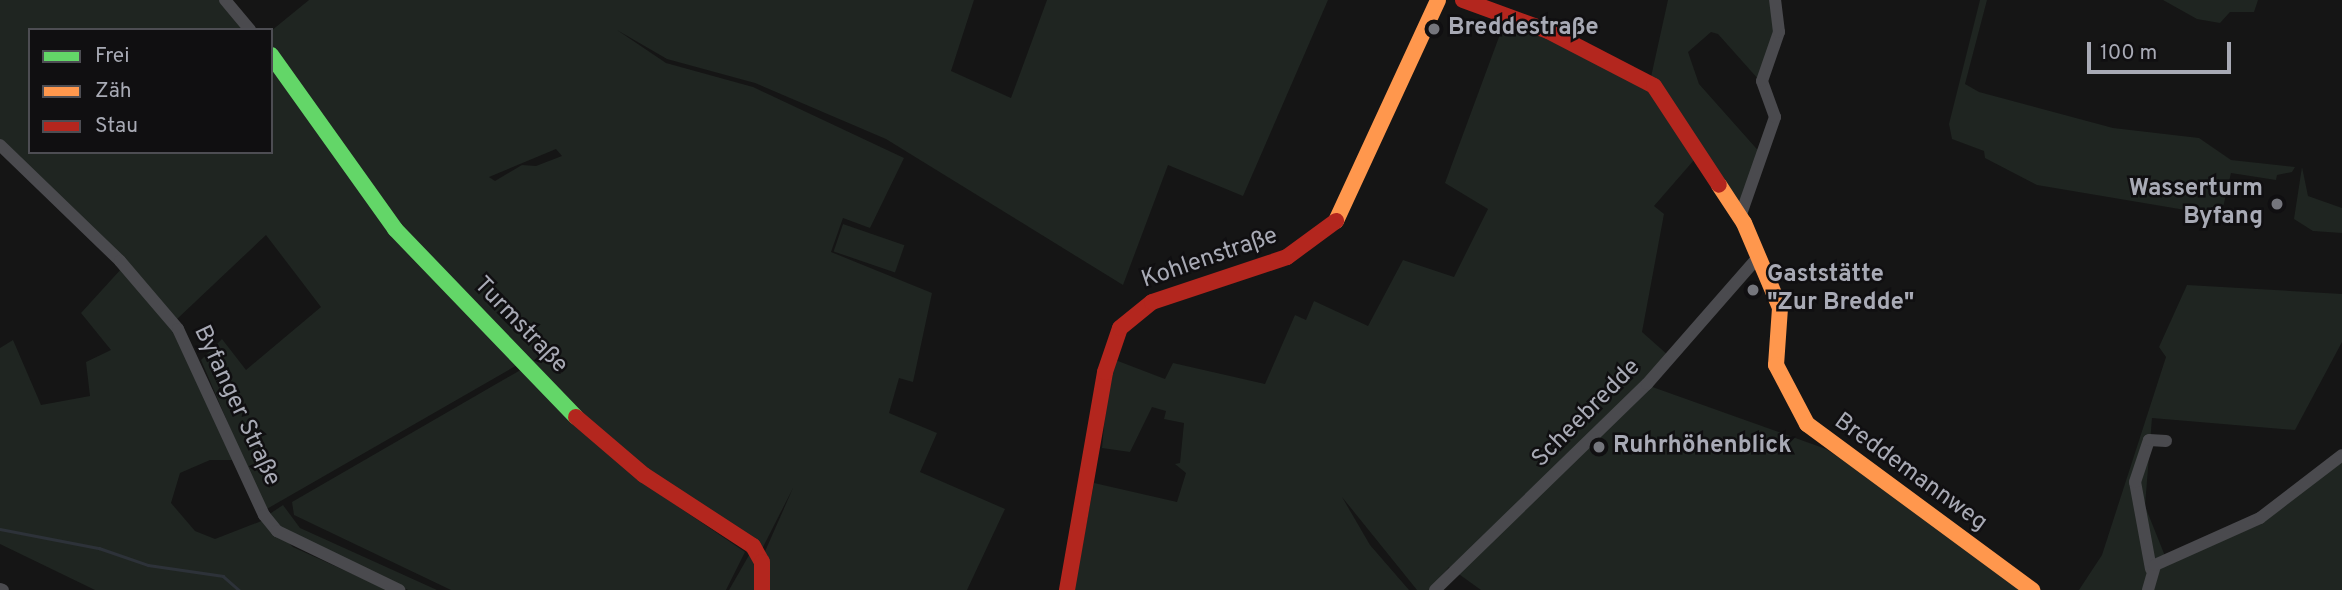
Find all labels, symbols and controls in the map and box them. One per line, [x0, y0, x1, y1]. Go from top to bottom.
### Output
place label: Breddestraße [1448, 15, 1599, 43]
marker: Breddestraße [1426, 21, 1442, 37]
legend [28, 28, 273, 154]
scale bar [2090, 28, 2234, 72]
text: 100 m [2100, 40, 2157, 67]
text: Frei [95, 43, 130, 70]
text: Zäh [95, 78, 132, 105]
text: Stau [95, 113, 138, 140]
place label: Wasserturm Byfang [2129, 176, 2263, 232]
marker: Wasserturm Byfang [2269, 196, 2285, 212]
street label: Kohlenstraße [1138, 222, 1282, 296]
place label: Gaststätte "Zur Bredde" [1767, 262, 1914, 318]
street label: Turmstraße [467, 272, 573, 380]
marker: Gaststätte "Zur Bredde" [1745, 282, 1761, 298]
street label: Byfanger Straße [186, 321, 286, 491]
street label: Scheebredde [1527, 354, 1647, 474]
street label: Breddemannweg [1828, 408, 1992, 538]
place label: Ruhrhöhenblick [1613, 433, 1792, 461]
marker: Ruhrhöhenblick [1591, 439, 1607, 455]

